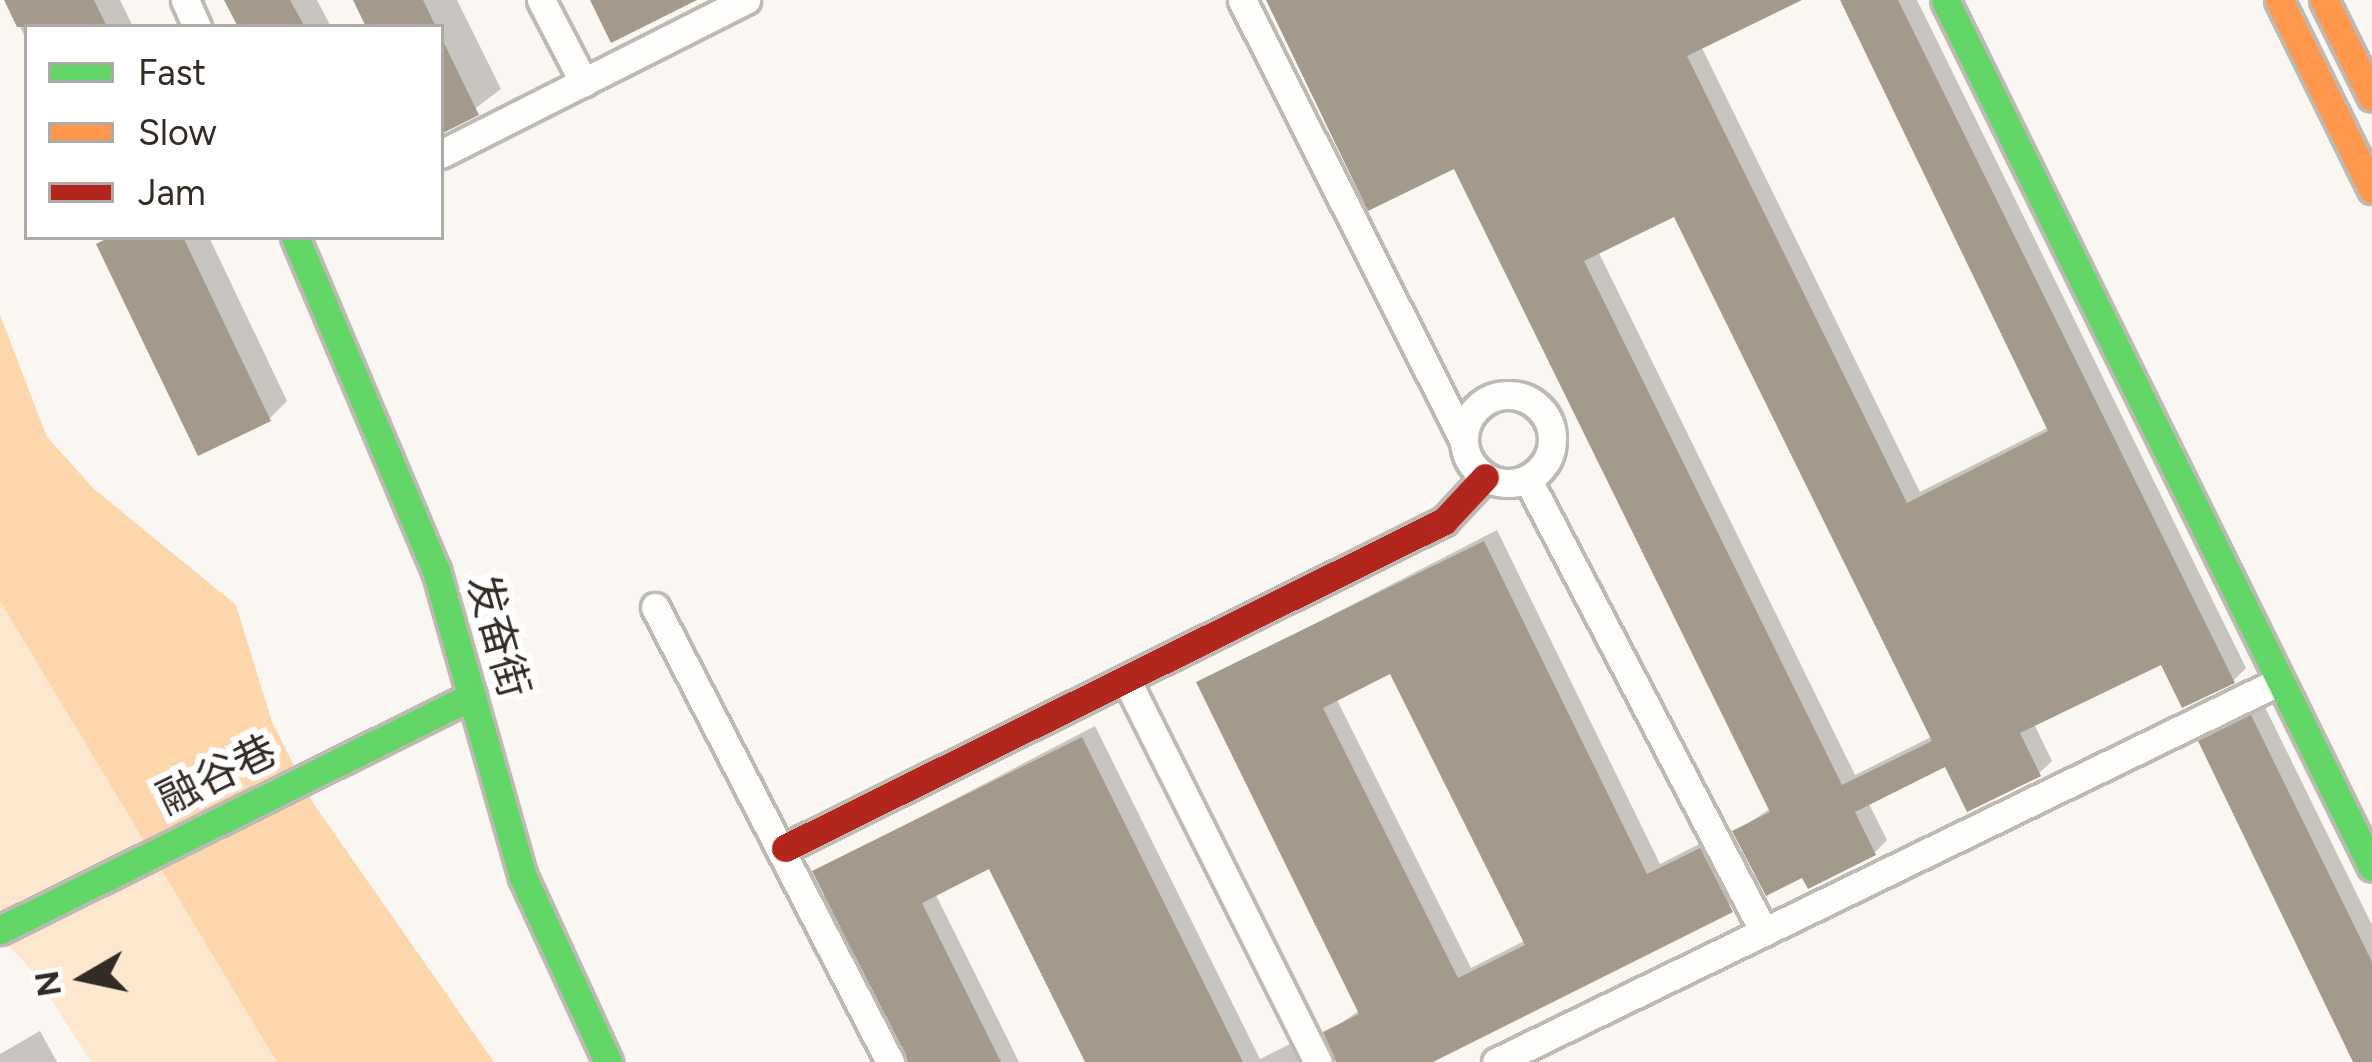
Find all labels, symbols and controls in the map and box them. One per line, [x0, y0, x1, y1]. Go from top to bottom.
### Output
legend [24, 24, 444, 240]
text: Fast [138, 51, 206, 94]
text: Slow [138, 111, 217, 154]
text: Jam [138, 171, 206, 214]
street label: 发奋街 [456, 568, 540, 704]
street label: 融谷巷 [149, 725, 285, 825]
north arrow [24, 918, 144, 1038]
text: N [27, 968, 69, 999]

